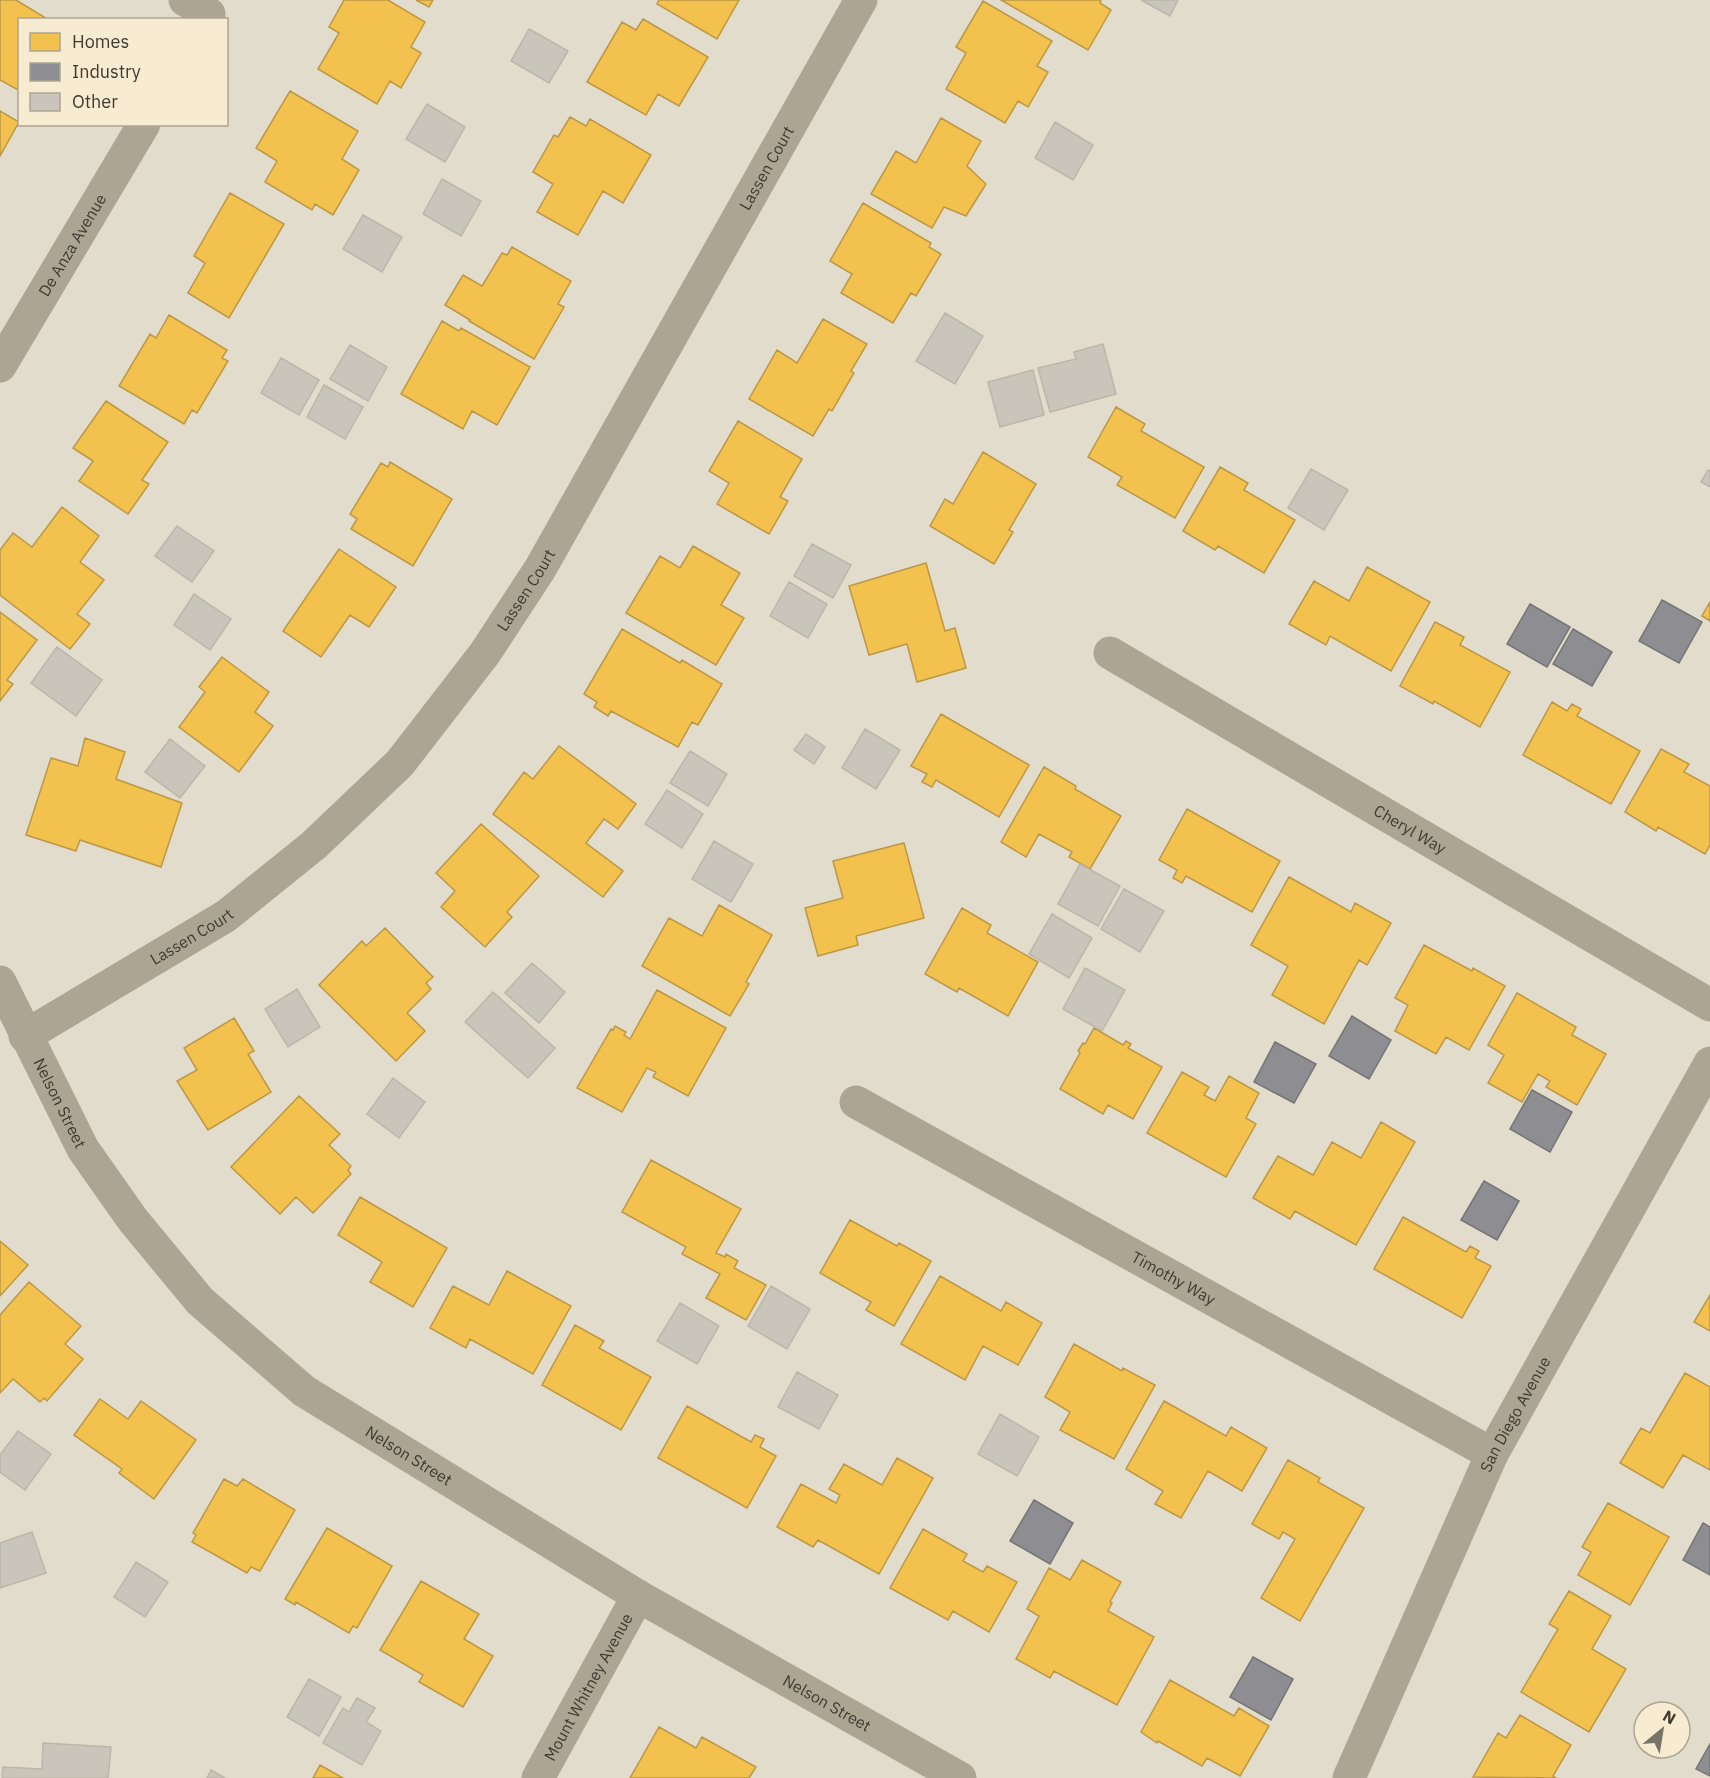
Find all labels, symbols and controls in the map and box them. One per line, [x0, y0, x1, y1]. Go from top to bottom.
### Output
legend [18, 18, 228, 126]
text: Homes [72, 30, 129, 53]
text: Industry [72, 60, 141, 83]
text: Other [72, 90, 118, 113]
street label: Lassen Court [735, 122, 798, 213]
street label: De Anza Avenue [34, 190, 110, 300]
street label: Lassen Court [492, 546, 559, 635]
street label: Cheryl Way [1370, 800, 1450, 858]
street label: Lassen Court [146, 904, 237, 969]
street label: Nelson Street [29, 1055, 91, 1151]
street label: Timothy Way [1128, 1247, 1219, 1309]
street label: San Diego Avenue [1475, 1353, 1555, 1475]
street label: Nelson Street [362, 1421, 456, 1490]
street label: Mount Whitney Avenue [539, 1609, 637, 1764]
street label: Nelson Street [779, 1670, 875, 1736]
north arrow [1632, 1700, 1692, 1760]
text: N [1659, 1705, 1680, 1729]

